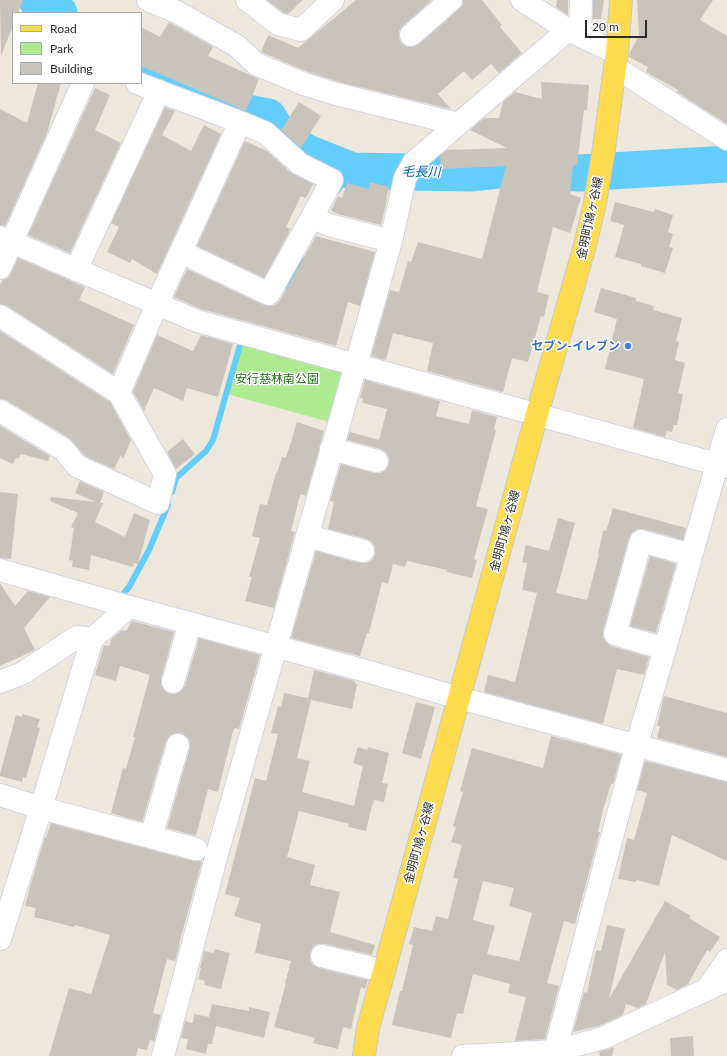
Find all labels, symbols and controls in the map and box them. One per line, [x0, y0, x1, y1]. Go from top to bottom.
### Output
legend [12, 12, 142, 84]
scale bar [587, 12, 649, 38]
text: 20 m [592, 19, 619, 34]
text: Road [50, 21, 77, 36]
text: Park [50, 41, 73, 56]
text: Building [50, 61, 93, 76]
water label: 毛長川 [401, 164, 441, 180]
street label: 金明町鳩ヶ谷線 [574, 175, 606, 261]
place label: セブン-イレブン [532, 339, 620, 353]
marker: セブン-イレブン [623, 341, 633, 351]
park label: 安行慈林南公園 [235, 372, 319, 386]
street label: 金明町鳩ヶ谷線 [487, 489, 523, 573]
street label: 金明町鳩ヶ谷線 [401, 801, 437, 885]

